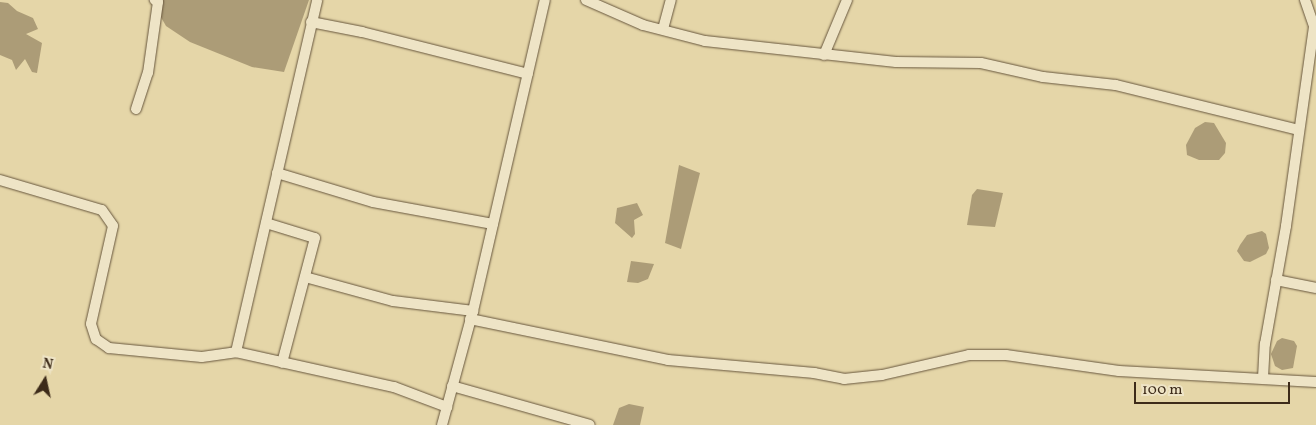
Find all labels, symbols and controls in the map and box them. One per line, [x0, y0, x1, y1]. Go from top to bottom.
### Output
text: N [41, 354, 54, 375]
north arrow [20, 355, 70, 405]
scale bar [1136, 372, 1292, 404]
text: 100 m [1142, 380, 1182, 401]

